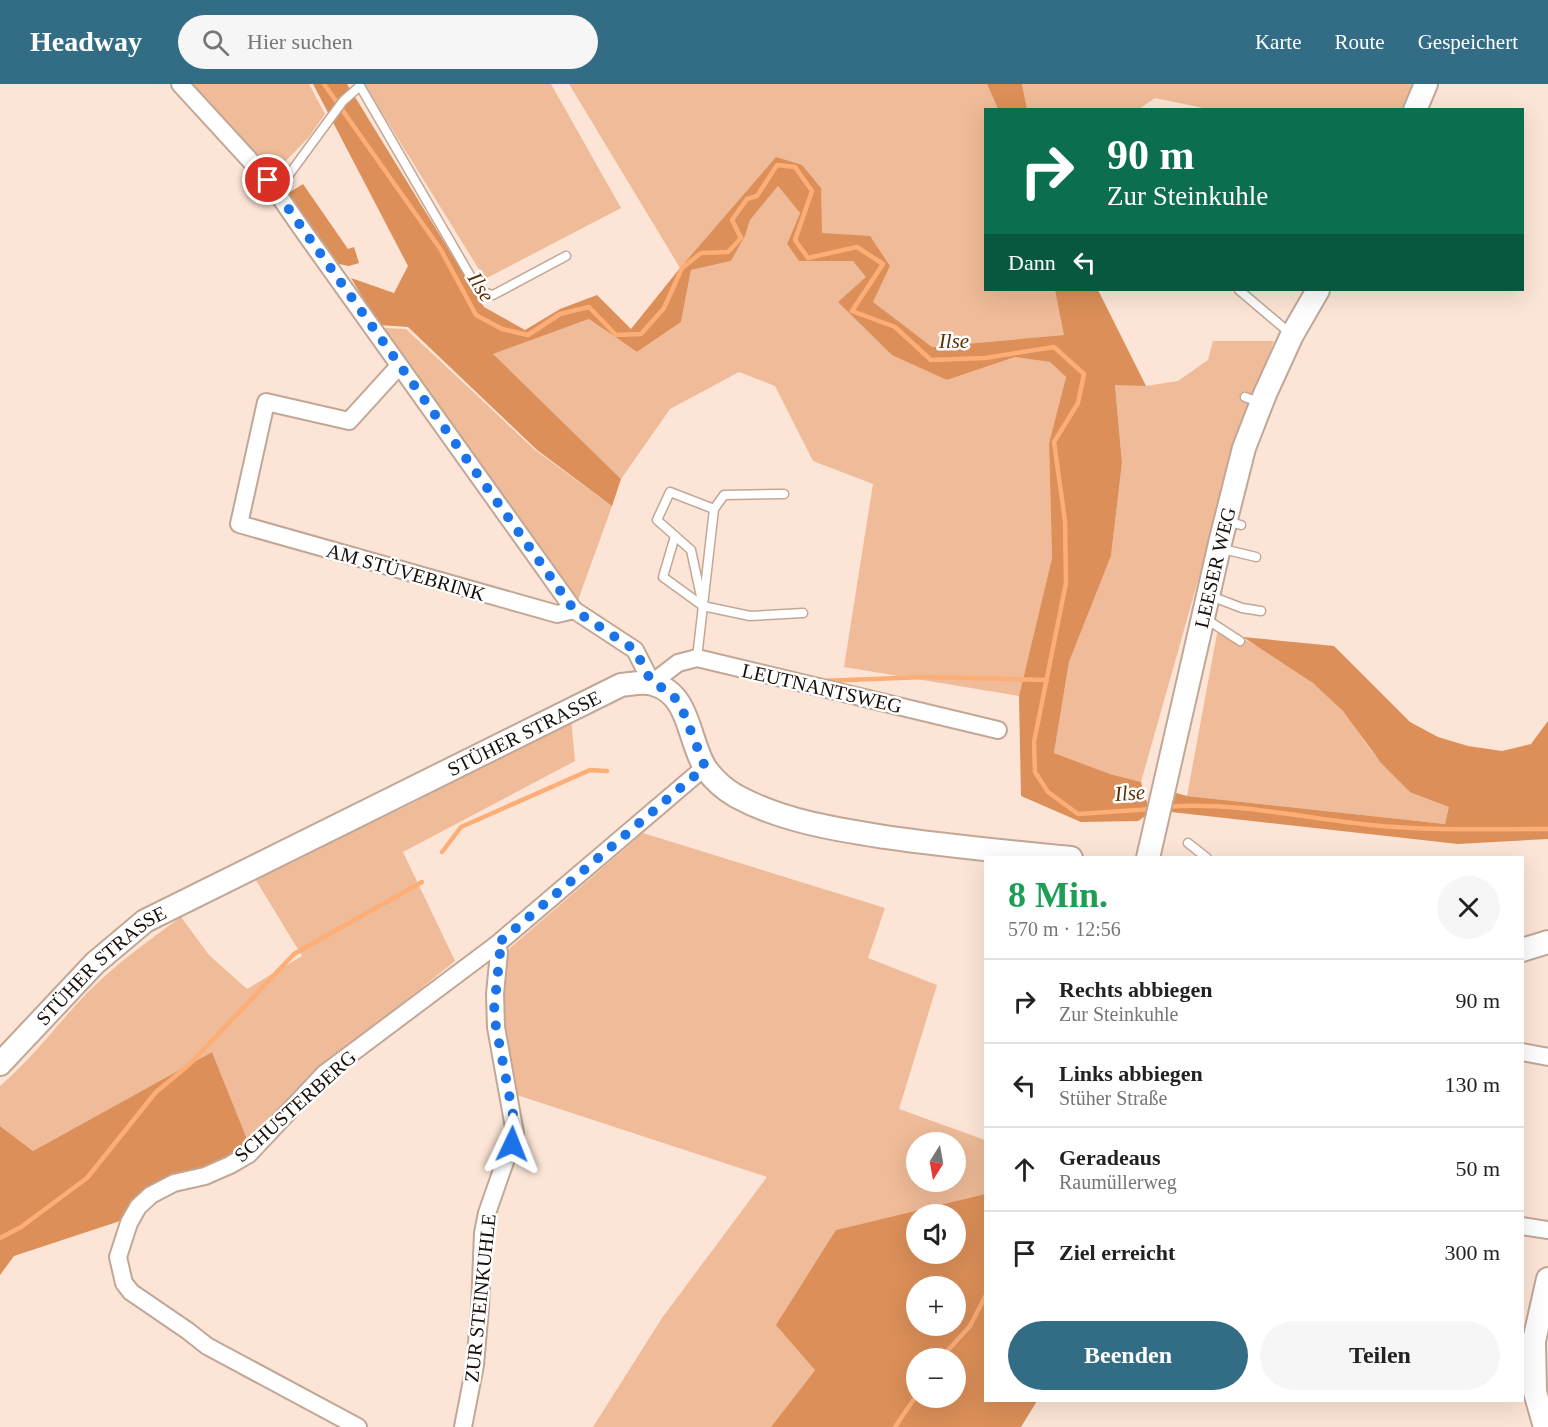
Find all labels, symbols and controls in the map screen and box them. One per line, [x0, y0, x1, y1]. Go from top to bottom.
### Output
search box [178, 15, 598, 69]
text: Headway [30, 26, 142, 57]
icon: search [199, 26, 232, 59]
text: Hier suchen [247, 29, 353, 54]
text: Karte [1255, 30, 1302, 54]
text: Route [1335, 30, 1385, 54]
text: Gespeichert [1418, 30, 1518, 54]
icon: right [1008, 132, 1086, 210]
text: 90 m [1107, 132, 1195, 178]
pin [242, 154, 293, 205]
icon: arrive [251, 163, 284, 196]
text: Zur Steinkuhle [1107, 181, 1268, 211]
icon: left [1068, 246, 1101, 279]
text: Dann [1008, 250, 1056, 275]
water label: Ilse [462, 267, 499, 306]
water label: Ilse [938, 329, 969, 353]
street label: LEESER WEG [1190, 505, 1240, 630]
street label: AM STÜVEBRINK [324, 539, 488, 605]
street label: LEUTNANTSWEG [740, 659, 904, 717]
street label: STÜHER STRASSE [444, 686, 604, 780]
water label: Ilse [1113, 780, 1146, 806]
text: 8 Min. [1008, 875, 1108, 915]
button: close [1437, 876, 1500, 939]
street label: STÜHER STRASSE [32, 901, 170, 1029]
text: 570 m · 12:56 [1008, 918, 1121, 940]
text: Rechts abbiegen [1059, 977, 1212, 1002]
icon: right [1008, 985, 1041, 1018]
text: 90 m [1455, 988, 1500, 1013]
text: Zur Steinkuhle [1059, 1003, 1178, 1025]
street label: SCHUSTERBERG [230, 1046, 360, 1166]
text: Links abbiegen [1059, 1061, 1203, 1086]
icon: left [1008, 1069, 1041, 1102]
text: 130 m [1444, 1072, 1500, 1097]
text: Stüher Straße [1059, 1087, 1167, 1109]
position arrow [480, 1112, 544, 1176]
north arrow [906, 1132, 966, 1192]
map controls [906, 1132, 966, 1408]
text: Geradeaus [1059, 1145, 1160, 1170]
icon: ahead [1008, 1153, 1041, 1186]
text: 50 m [1455, 1156, 1500, 1181]
text: Raumüllerweg [1059, 1171, 1177, 1193]
button: sound [906, 1204, 966, 1264]
street label: ZUR STEINKUHLE [460, 1213, 500, 1383]
icon: arrive [1008, 1237, 1041, 1270]
text: Ziel erreicht [1059, 1240, 1175, 1265]
text: 300 m [1444, 1240, 1500, 1265]
button: + [906, 1276, 966, 1336]
button: Beenden [1008, 1321, 1248, 1390]
button: Teilen [1260, 1321, 1500, 1390]
button: − [906, 1348, 966, 1408]

